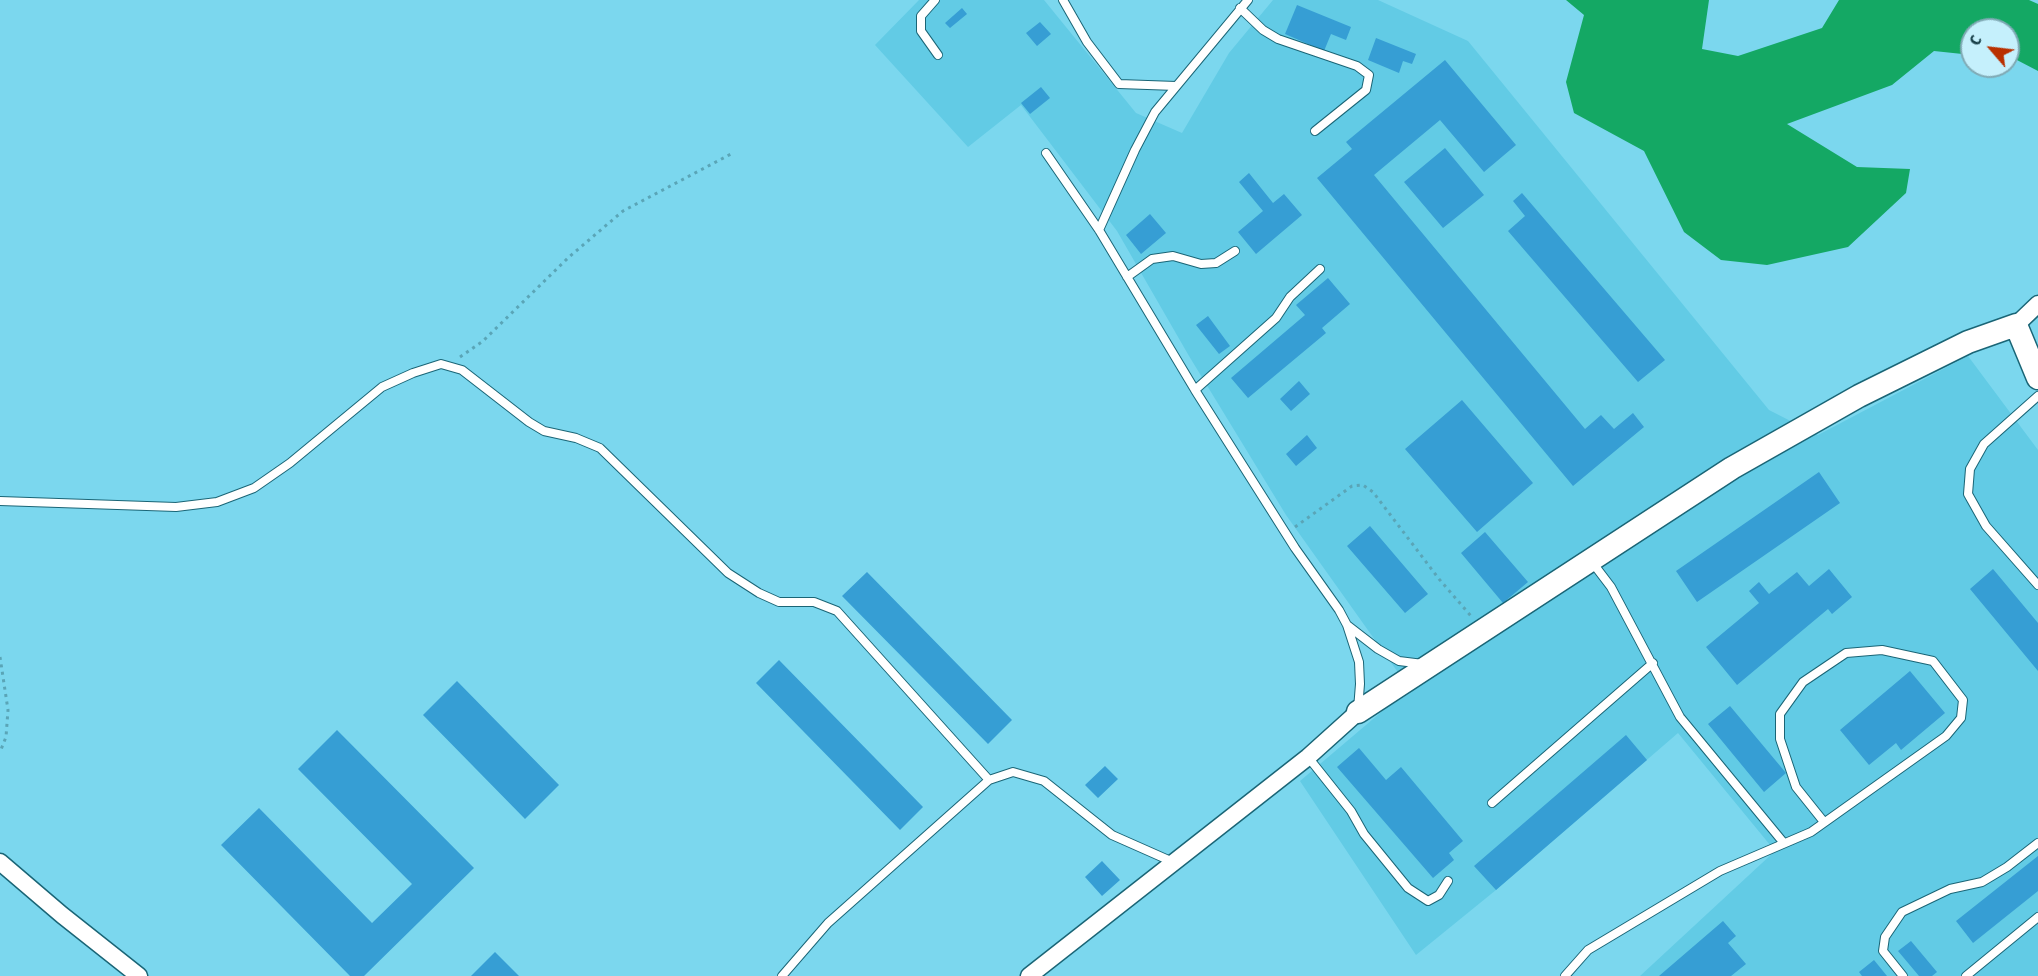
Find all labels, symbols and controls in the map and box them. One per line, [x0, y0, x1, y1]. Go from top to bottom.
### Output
north arrow [1960, 18, 2020, 78]
text: С [1965, 32, 1986, 48]

